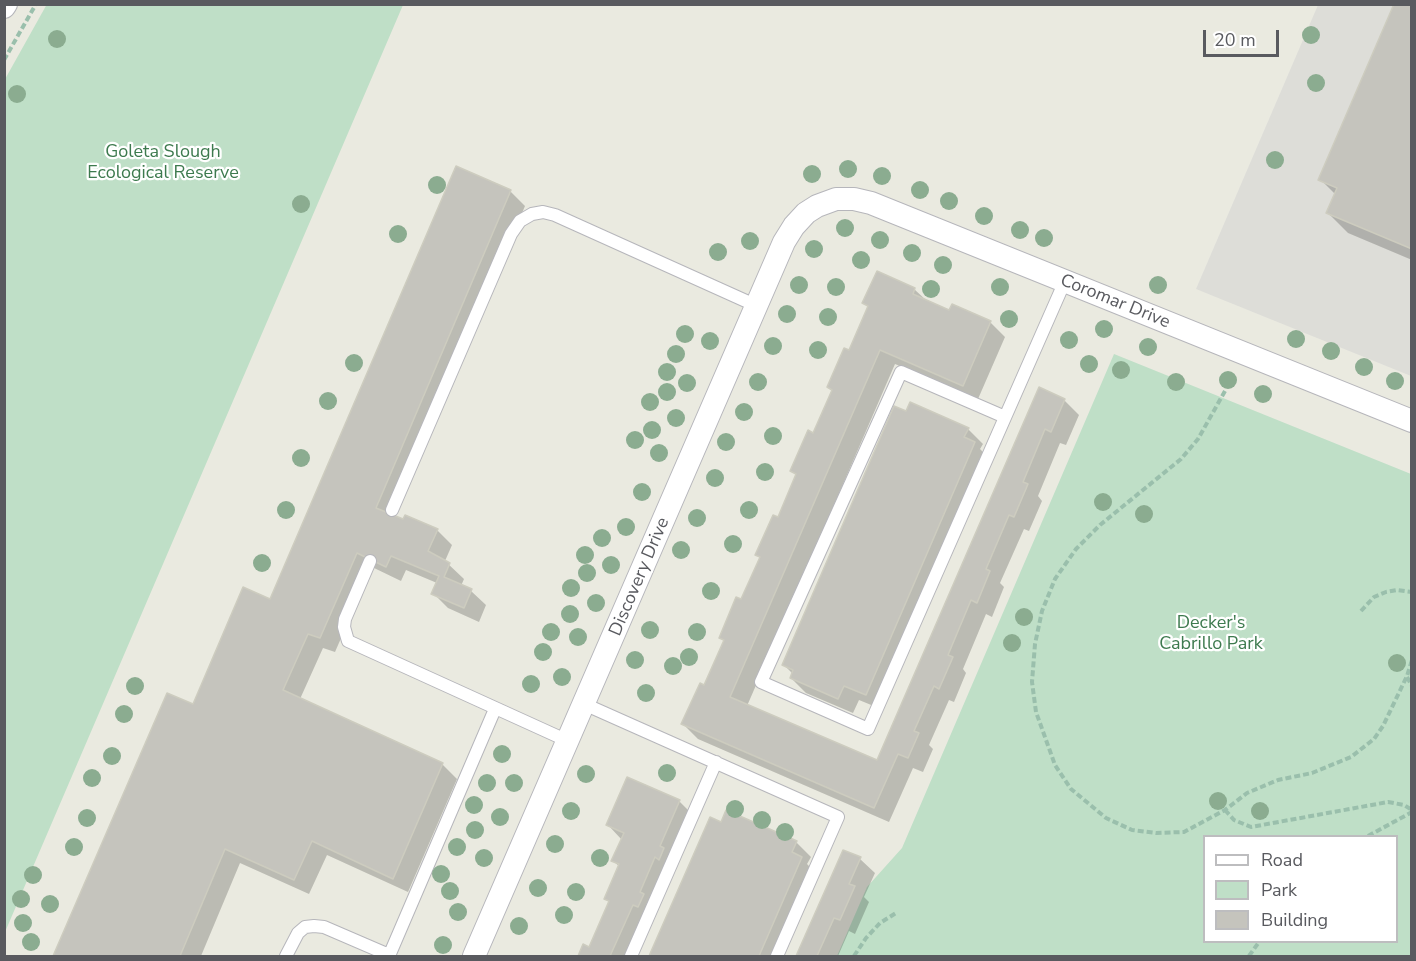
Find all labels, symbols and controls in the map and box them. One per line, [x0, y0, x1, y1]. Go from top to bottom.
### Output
scale bar [1206, 18, 1282, 56]
text: 20 m [1214, 28, 1256, 52]
park label: Goleta Slough Ecological Reserve [87, 142, 239, 184]
street label: Coromar Drive [1057, 270, 1173, 334]
street label: Discovery Drive [605, 515, 675, 639]
park label: Decker's Cabrillo Park [1159, 613, 1263, 656]
legend [1203, 835, 1398, 943]
text: Road [1261, 848, 1303, 872]
text: Park [1261, 878, 1297, 902]
text: Building [1261, 908, 1328, 932]

